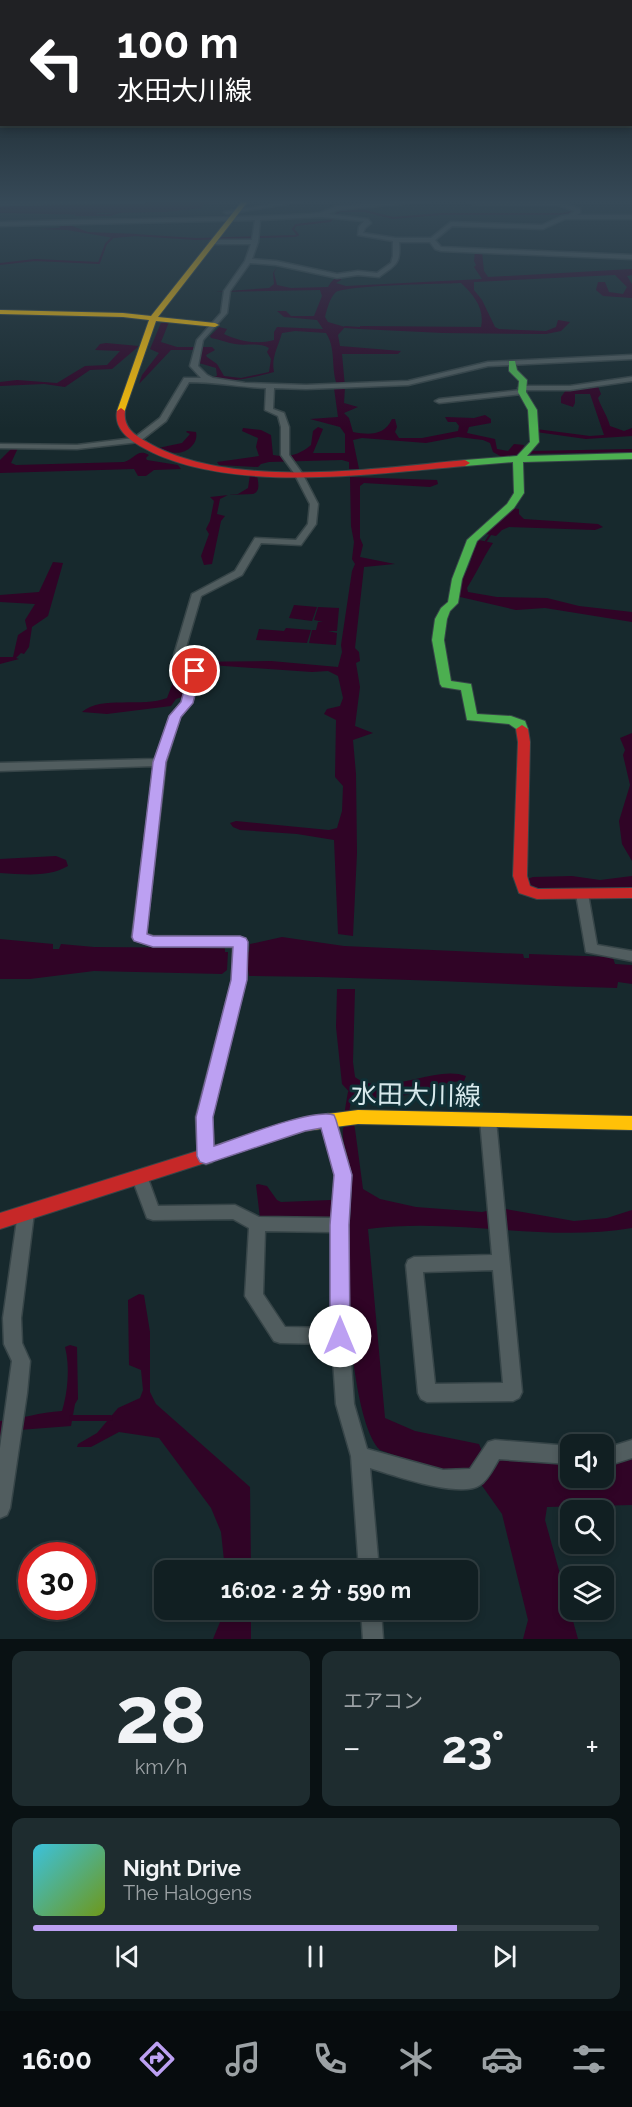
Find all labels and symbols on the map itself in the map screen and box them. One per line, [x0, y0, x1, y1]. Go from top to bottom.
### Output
pin [169, 645, 220, 696]
street label: 水田大川線 [351, 1079, 481, 1111]
position arrow [308, 1304, 372, 1368]
speed limit sign: 30 [18, 1542, 96, 1620]

